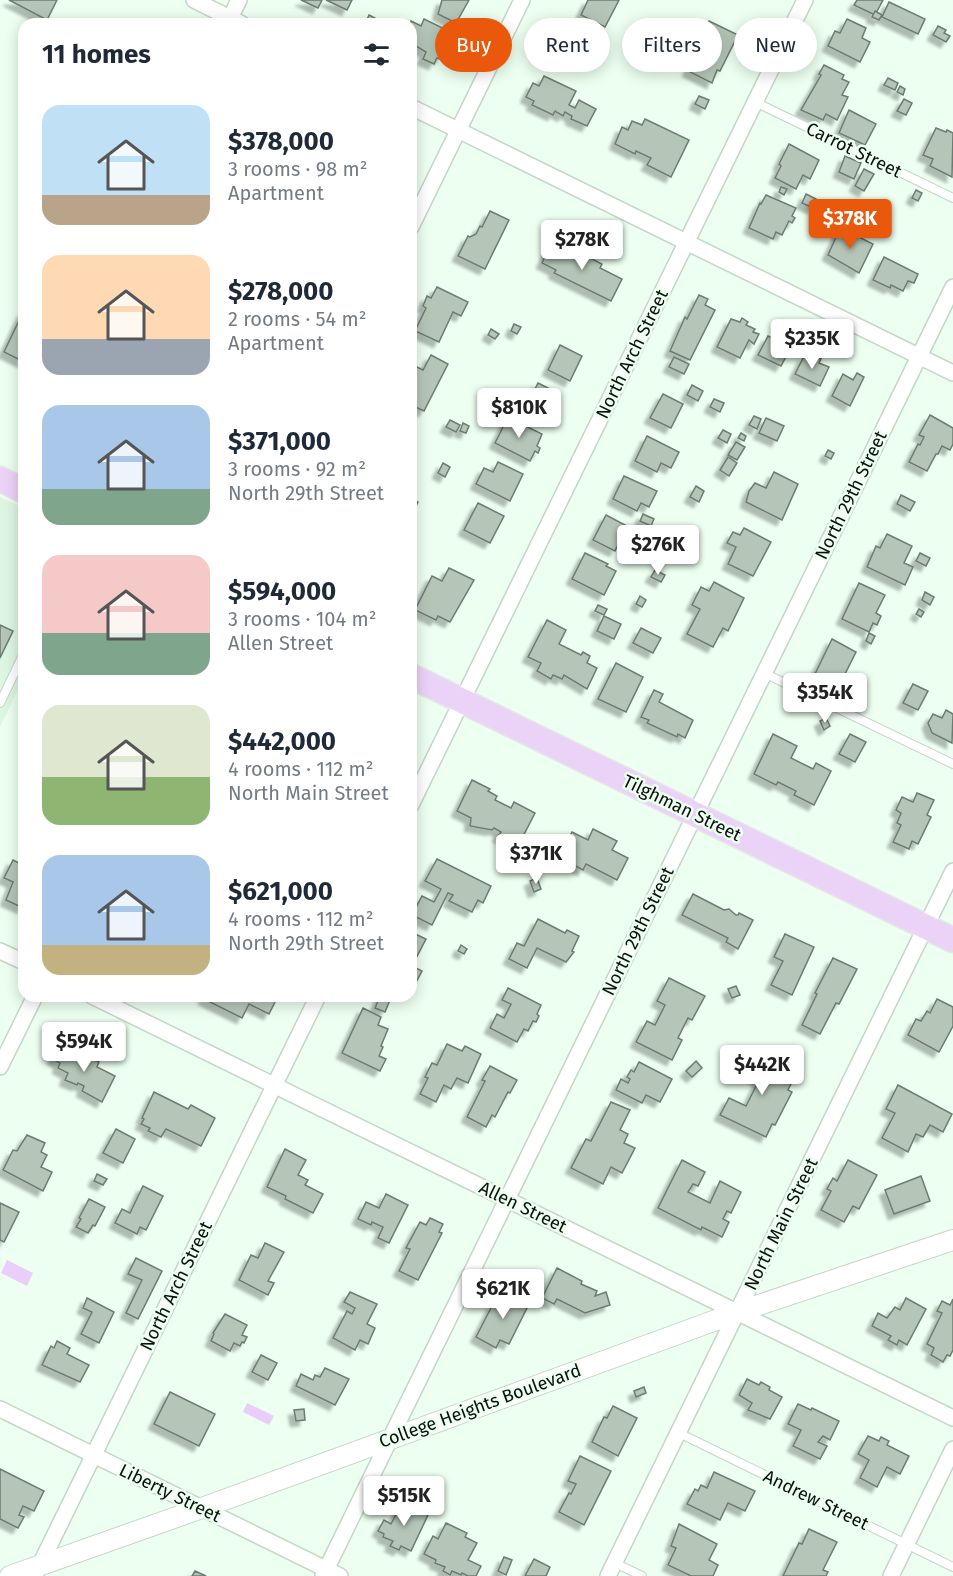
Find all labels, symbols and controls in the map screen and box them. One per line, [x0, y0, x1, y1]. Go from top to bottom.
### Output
chip: Buy [435, 18, 512, 72]
chip: Rent [524, 18, 610, 72]
chip: Filters [622, 18, 722, 72]
chip: New [734, 18, 817, 72]
icon: filters [360, 38, 393, 71]
text: 11 homes [42, 39, 151, 70]
street label: Carrot Street [803, 117, 906, 183]
text: $378,000 [228, 126, 334, 157]
icon: home [90, 129, 162, 201]
text: 3 rooms · 98 m² [228, 157, 368, 181]
text: Apartment [228, 181, 324, 205]
pin: $378K [808, 199, 892, 250]
text: $378K [823, 206, 877, 230]
pin: $278K [540, 220, 624, 271]
text: $278K [555, 227, 609, 251]
text: $278,000 [228, 276, 334, 307]
icon: home [90, 279, 162, 351]
street label: North Arch Street [591, 285, 673, 422]
text: 2 rooms · 54 m² [228, 307, 367, 331]
pin: $235K [770, 319, 854, 370]
text: $235K [785, 326, 839, 350]
text: Apartment [228, 331, 324, 355]
pin: $810K [477, 388, 561, 439]
text: $810K [491, 395, 547, 419]
text: $371,000 [228, 426, 331, 457]
street label: North 29th Street [810, 427, 892, 563]
icon: home [90, 429, 162, 501]
text: 3 rooms · 92 m² [228, 457, 366, 481]
text: North 29th Street [228, 481, 384, 505]
pin: $276K [616, 525, 700, 576]
text: $276K [631, 532, 685, 556]
text: $594,000 [228, 576, 336, 607]
icon: home [90, 579, 162, 651]
text: 3 rooms · 104 m² [228, 607, 376, 631]
text: Allen Street [228, 631, 333, 655]
pin: $354K [783, 673, 867, 724]
text: $354K [797, 680, 853, 704]
text: $442,000 [228, 726, 336, 757]
icon: home [90, 729, 162, 801]
text: 4 rooms · 112 m² [228, 757, 374, 781]
street label: Tilghman Street [619, 770, 745, 846]
text: North Main Street [228, 781, 389, 805]
pin: $371K [494, 834, 578, 885]
text: $371K [510, 841, 562, 865]
street label: North 29th Street [597, 863, 679, 999]
text: $621,000 [228, 876, 333, 907]
icon: home [90, 879, 162, 951]
text: 4 rooms · 112 m² [228, 907, 374, 931]
text: North 29th Street [228, 931, 384, 955]
pin: $594K [42, 1022, 126, 1073]
text: $594K [56, 1029, 112, 1053]
pin: $442K [720, 1045, 804, 1096]
text: $442K [734, 1052, 790, 1076]
street label: North Main Street [739, 1154, 823, 1294]
street label: Allen Street [476, 1176, 571, 1238]
street label: North Arch Street [135, 1217, 217, 1354]
pin: $621K [461, 1269, 545, 1320]
text: $621K [476, 1276, 530, 1300]
street label: College Heights Boulevard [376, 1359, 584, 1453]
street label: Liberty Street [116, 1459, 225, 1527]
street label: Andrew Street [760, 1465, 873, 1535]
pin: $515K [362, 1476, 446, 1527]
text: $515K [377, 1483, 431, 1507]

